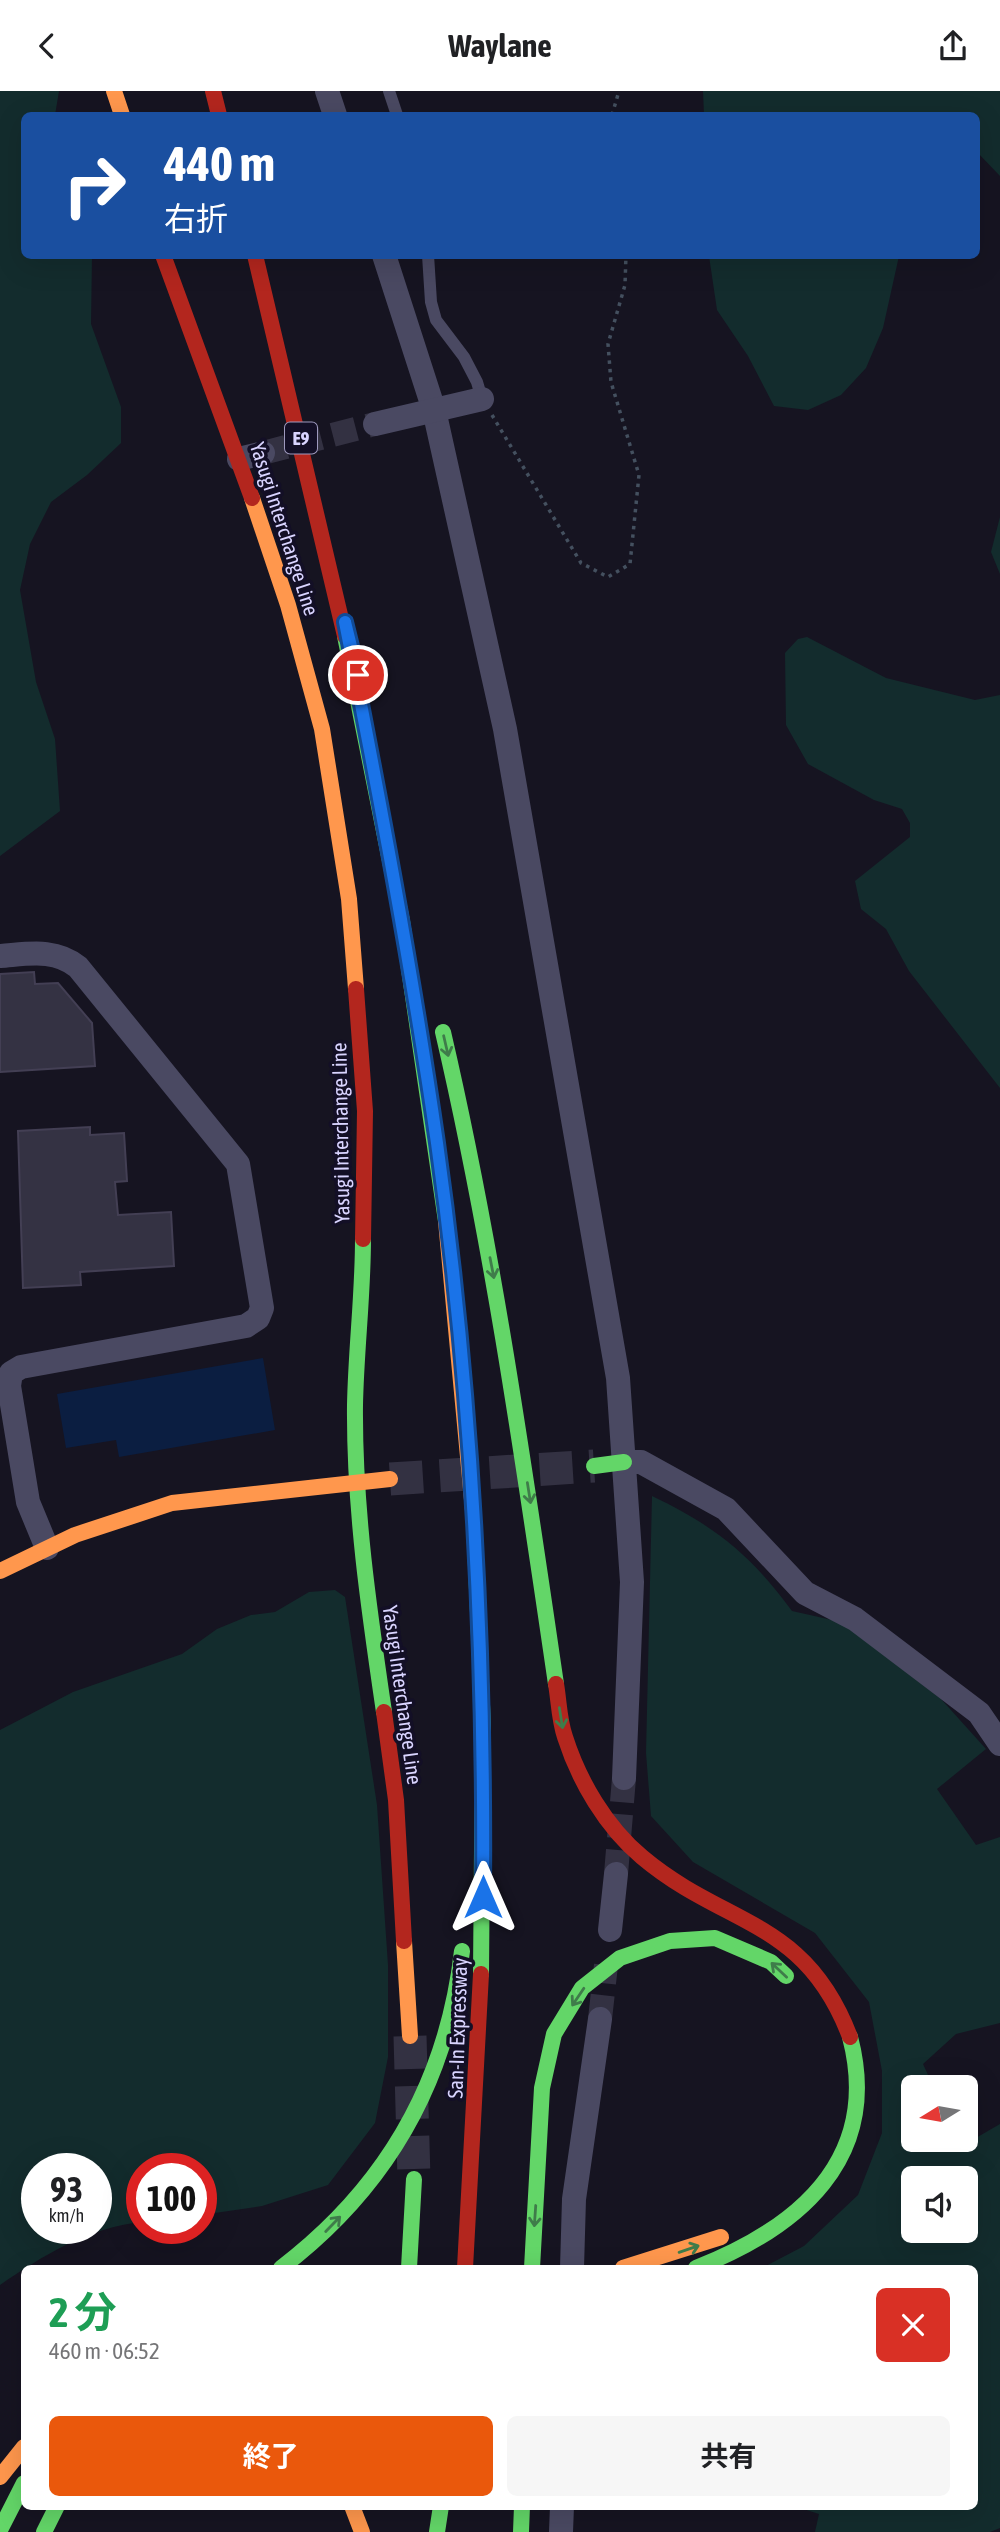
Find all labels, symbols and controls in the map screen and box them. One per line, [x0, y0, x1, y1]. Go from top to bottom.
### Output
icon: back [28, 27, 66, 65]
text: Waylane [448, 27, 552, 64]
icon: share [934, 27, 972, 65]
text: 440 m [164, 135, 275, 191]
icon: right [49, 140, 140, 231]
text: 右折 [164, 200, 228, 237]
road number: E9 [285, 423, 317, 453]
street label: Yasugi Interchange Line [246, 439, 324, 618]
pin [328, 645, 388, 705]
icon: arrive [339, 656, 377, 694]
one-way arrow [440, 1034, 453, 1057]
street label: Yasugi Interchange Line [326, 1042, 354, 1224]
one-way arrow [486, 1257, 499, 1279]
one-way arrow [522, 1481, 535, 1504]
street label: Yasugi Interchange Line [379, 1604, 427, 1786]
one-way arrow [555, 1706, 568, 1729]
position arrow [446, 1860, 520, 1934]
street label: San-In Expressway [443, 1957, 471, 2099]
one-way arrow [771, 1961, 788, 1978]
one-way arrow [570, 1987, 585, 2006]
north arrow [901, 2075, 978, 2153]
map controls [901, 2075, 978, 2243]
speed limit sign: 100 [126, 2153, 217, 2244]
button: sound [901, 2166, 978, 2243]
text: 93 [50, 2169, 83, 2209]
one-way arrow [529, 2204, 542, 2227]
text: km/h [49, 2205, 84, 2226]
one-way arrow [325, 2216, 342, 2233]
one-way arrow [677, 2242, 699, 2254]
text: 2 分 [49, 2288, 117, 2336]
button: close [876, 2288, 950, 2362]
text: 460 m · 06:52 [49, 2338, 160, 2364]
button: 終了 [49, 2416, 493, 2496]
button: 共有 [507, 2416, 950, 2496]

